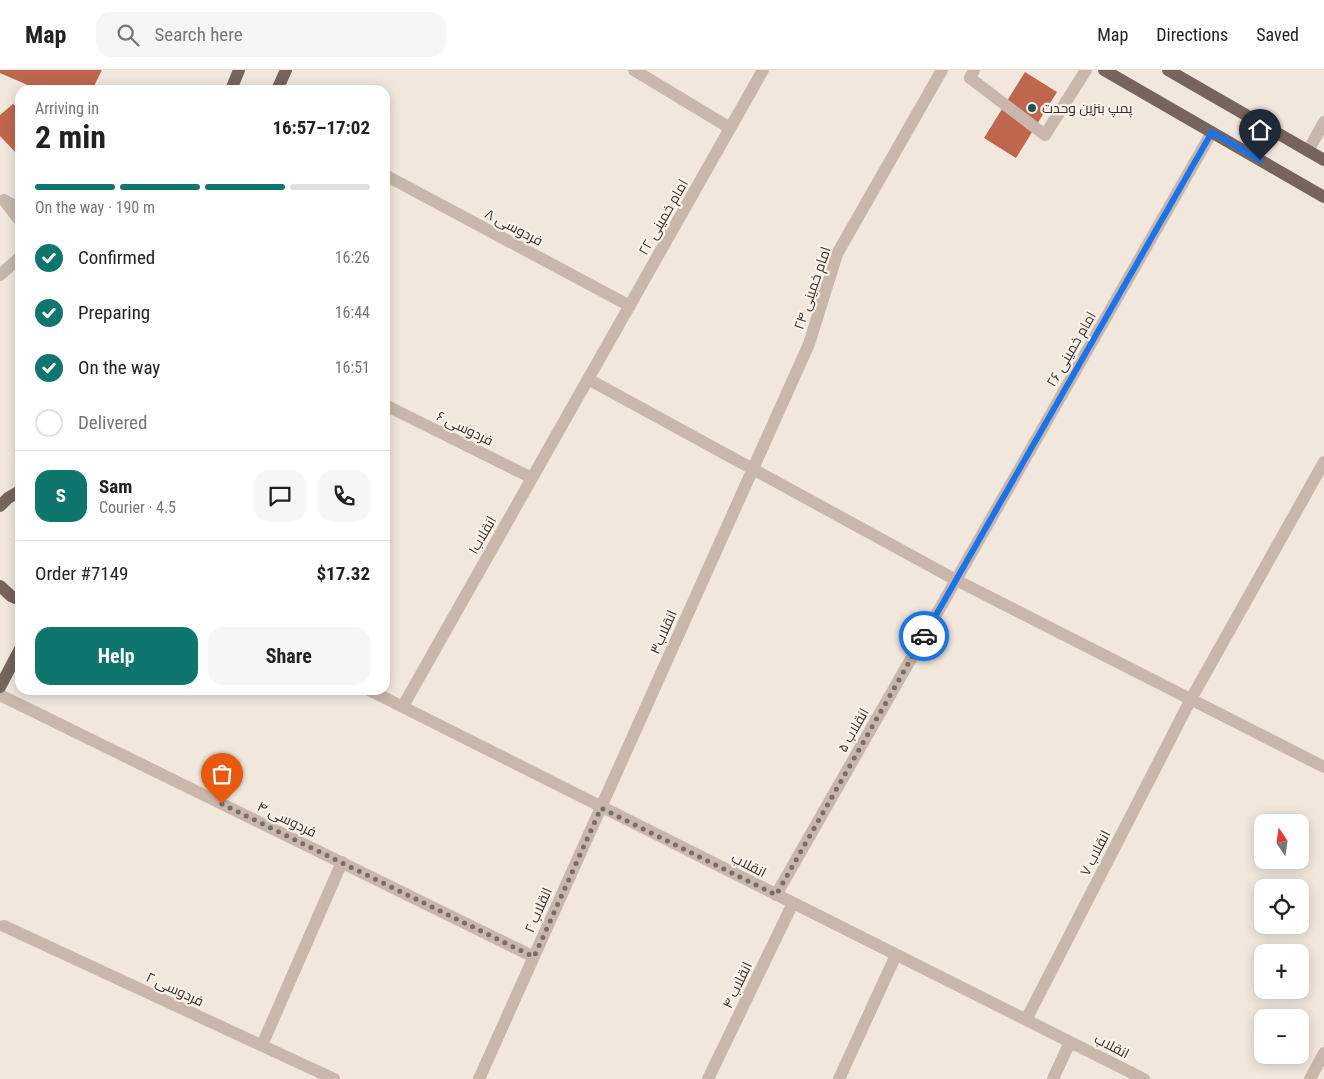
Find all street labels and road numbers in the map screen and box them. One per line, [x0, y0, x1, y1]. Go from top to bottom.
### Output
street label: امام خمینی ۲۲ [635, 176, 693, 259]
street label: فردوسی ۸ [482, 205, 546, 249]
street label: امام خمینی ۲۴ [790, 244, 836, 332]
street label: امام خمینی ۲۶ [1043, 309, 1101, 390]
street label: فردوسی ۶ [434, 407, 496, 449]
street label: انقلاب۱ [465, 513, 499, 557]
street label: انقلاب۳ [646, 608, 680, 656]
street label: انقلاب ۵ [834, 705, 872, 755]
street label: فردوسی ۴ [255, 798, 319, 840]
street label: انقلاب ۷ [1077, 828, 1113, 878]
street label: انقلاب [729, 849, 769, 881]
street label: انقلاب ۲ [521, 885, 555, 935]
street label: انقلاب ۴ [719, 959, 755, 1011]
street label: فردوسی ۲ [144, 969, 206, 1009]
street label: انقلاب [1092, 1030, 1132, 1062]

